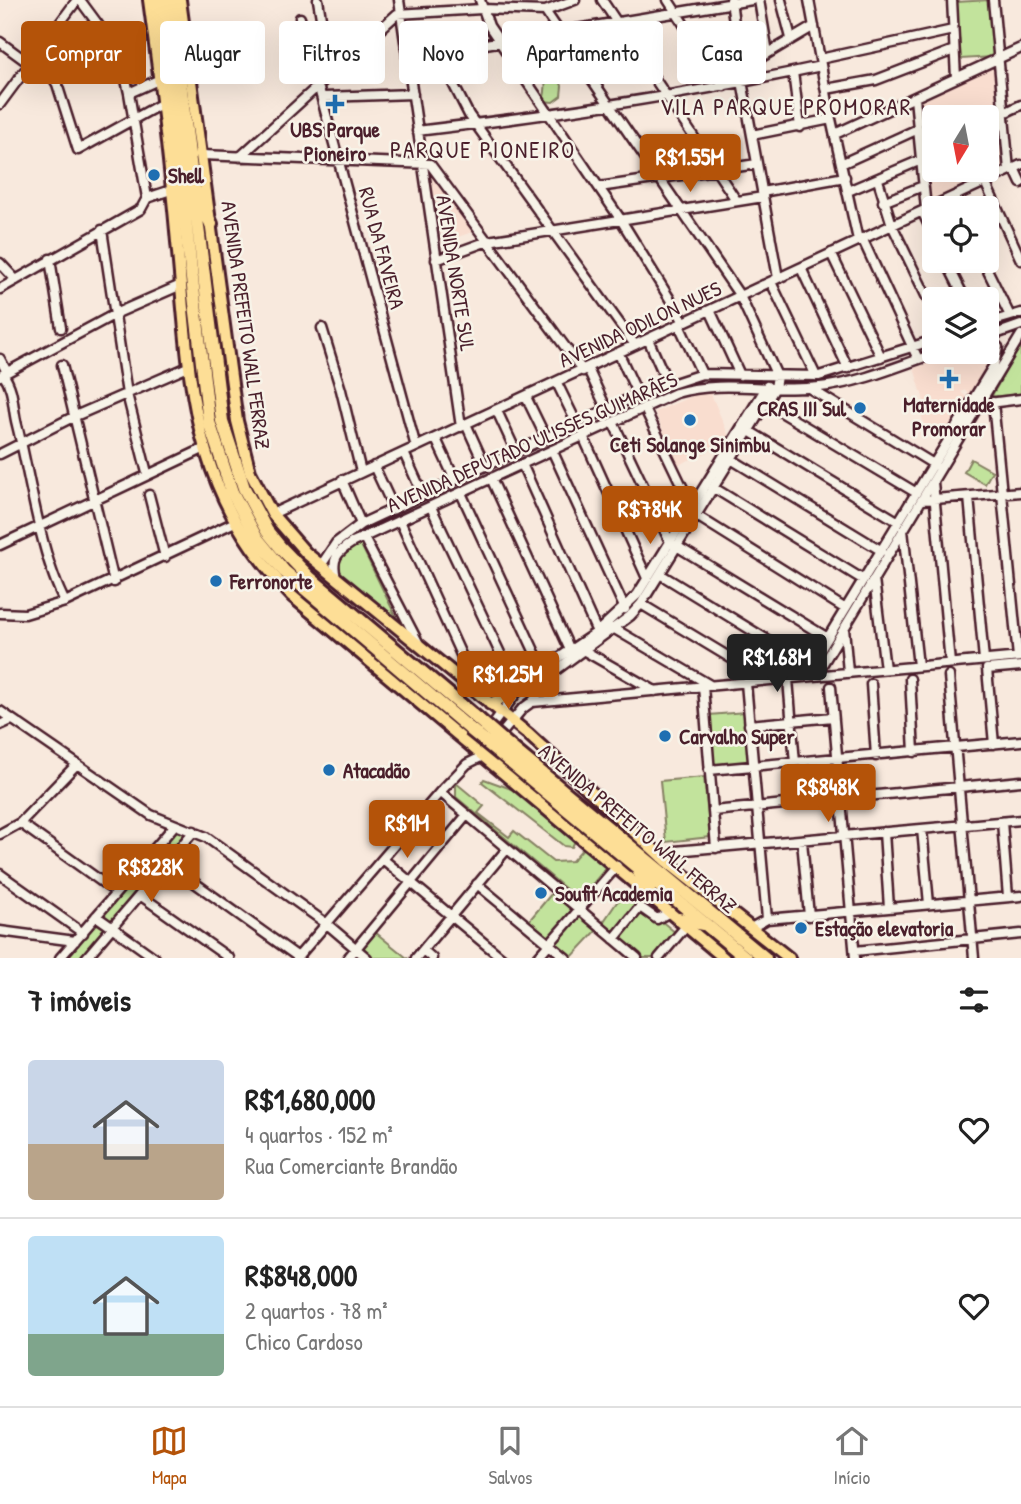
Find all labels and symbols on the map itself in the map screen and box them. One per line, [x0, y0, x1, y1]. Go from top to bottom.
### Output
district label: VILA PARQUE PROMORAR [660, 91, 912, 122]
marker: UBS Parque Pioneiro [325, 94, 345, 114]
north arrow [922, 105, 999, 182]
place label: UBS Parque Pioneiro [290, 115, 380, 168]
district label: PARQUE PIONEIRO [390, 134, 576, 165]
pin: R$1.55M [625, 134, 755, 194]
place label: Shell [168, 161, 205, 190]
marker: Shell [146, 167, 162, 183]
street label: RUA DA FAVEIRA [352, 184, 412, 312]
street label: AVENIDA NORTE SUL [429, 193, 483, 353]
street label: AVENIDA PREFEITO WALL FERRAZ [214, 199, 278, 451]
street label: AVENIDA ODILON NUES [554, 273, 726, 374]
street label: AVENIDA DEPUTADO ULISSES GUIMARÃES [382, 364, 682, 519]
marker: Maternidade Promorar [939, 369, 959, 389]
place label: Maternidade Promorar [903, 390, 995, 443]
place label: CRAS III Sul [757, 394, 846, 423]
marker: CRAS III Sul [852, 400, 868, 416]
marker: Ceti Solange Sinimbu [682, 412, 698, 428]
place label: Ceti Solange Sinimbu [610, 430, 771, 460]
pin: R$784K [593, 486, 707, 546]
place label: Ferronorte [229, 567, 313, 596]
marker: Ferronorte [208, 573, 224, 589]
pin: R$1.68M [712, 634, 842, 694]
pin: R$1.25M [443, 652, 573, 711]
place label: Carvalho Super [679, 722, 796, 752]
marker: Carvalho Super [657, 728, 673, 744]
street label: AVENIDA PREFEITO WALL FERRAZ [533, 736, 744, 920]
place label: Atacadão [343, 756, 411, 785]
marker: Atacadão [321, 762, 337, 778]
pin: R$848K [771, 764, 885, 824]
pin: R$1M [366, 800, 448, 860]
pin: R$828K [94, 844, 208, 904]
place label: Soufit Academia [555, 879, 673, 908]
marker: Soufit Academia [533, 885, 549, 901]
place label: Estação elevatoria [815, 914, 954, 943]
marker: Estação elevatoria [793, 920, 809, 936]

